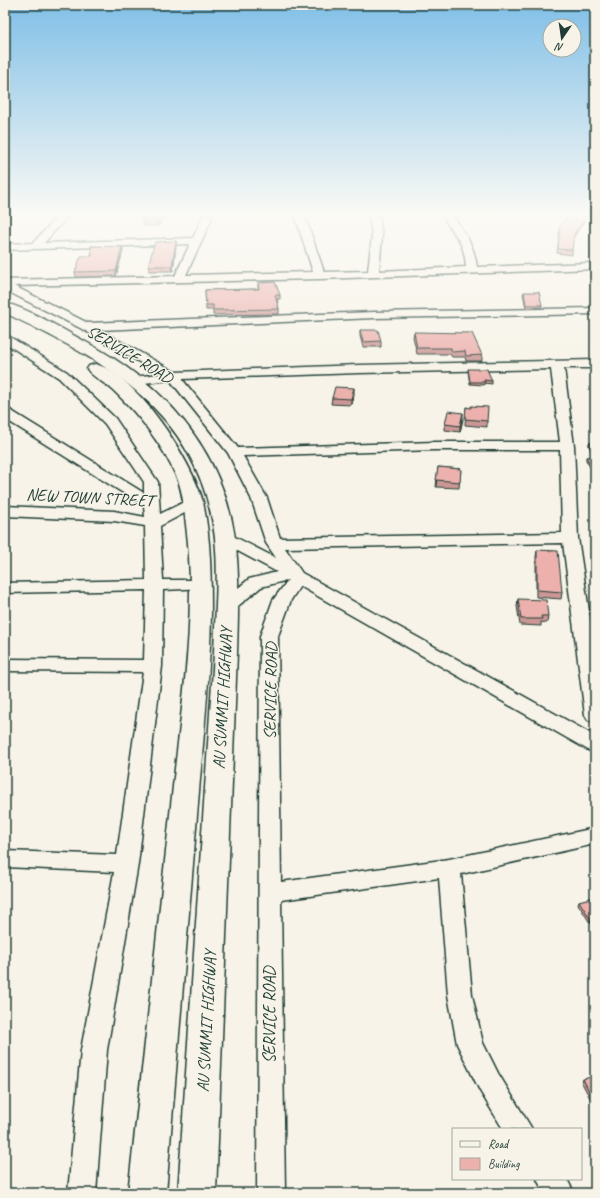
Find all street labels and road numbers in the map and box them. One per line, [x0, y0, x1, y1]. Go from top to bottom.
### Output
street label: SERVICE ROAD [83, 321, 178, 389]
street label: NEW TOWN STREET [26, 484, 158, 512]
street label: AU SUMMIT HIGHWAY [208, 624, 237, 770]
street label: SERVICE ROAD [259, 640, 282, 740]
street label: AU SUMMIT HIGHWAY [192, 947, 221, 1093]
street label: SERVICE ROAD [259, 964, 280, 1063]

